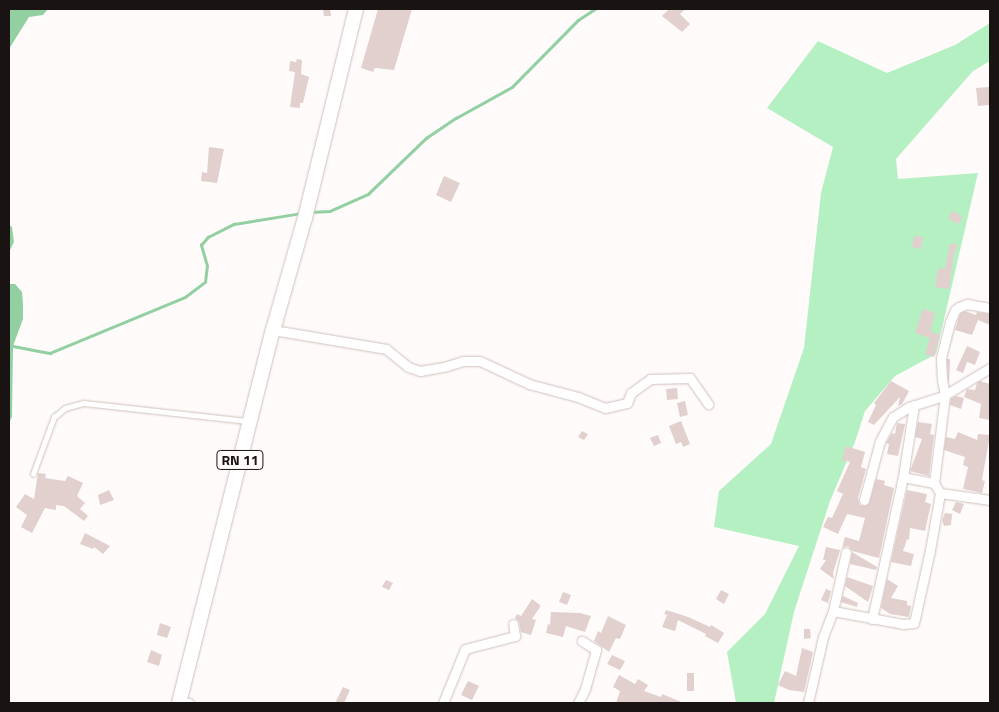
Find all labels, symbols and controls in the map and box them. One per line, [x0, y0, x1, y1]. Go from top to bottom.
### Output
road number: RN 11 [216, 448, 264, 472]

